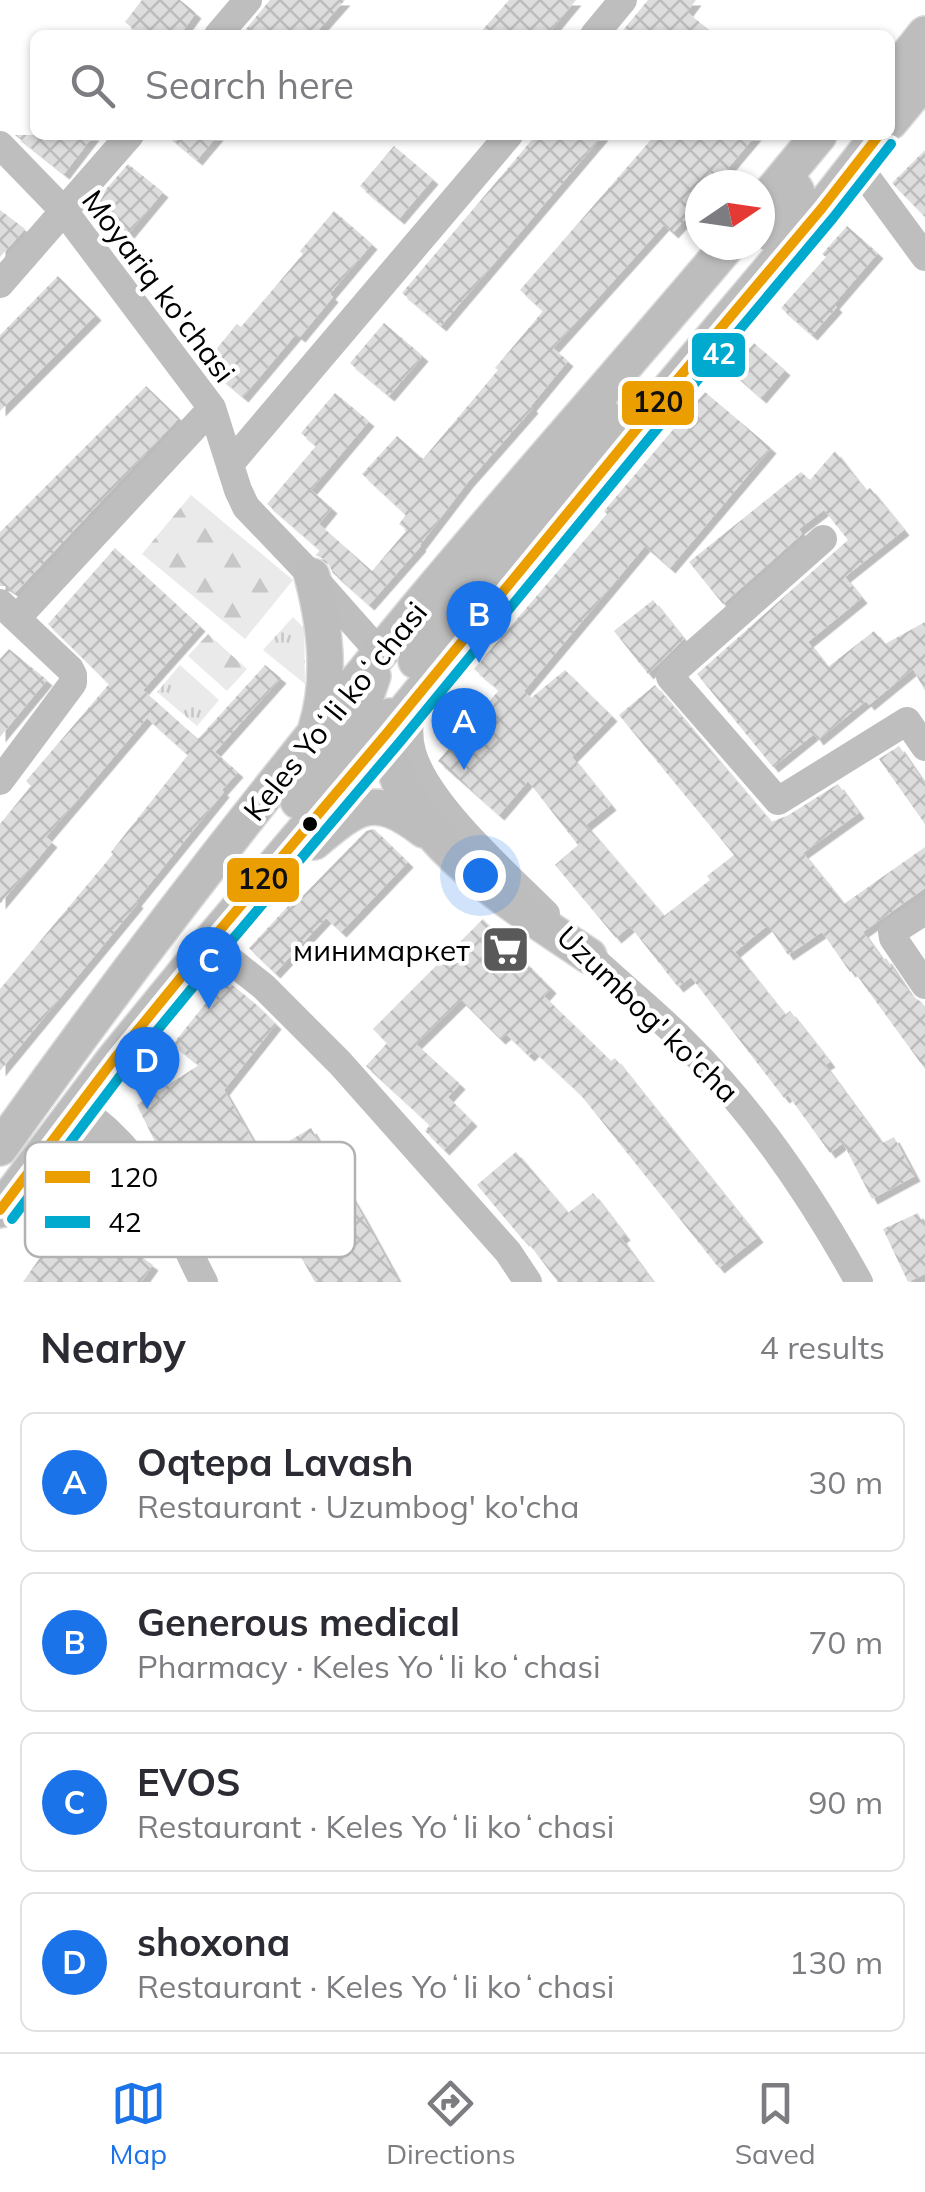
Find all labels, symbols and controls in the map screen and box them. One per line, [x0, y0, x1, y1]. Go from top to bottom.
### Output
search box [30, 30, 895, 140]
icon: search [65, 58, 120, 113]
text: Search here [145, 61, 354, 109]
north arrow [685, 170, 775, 260]
street label: Moyariq ko'chasi [74, 182, 244, 390]
line badge: 42 [690, 331, 747, 379]
text: 42 [702, 336, 736, 371]
line badge: 120 [620, 379, 696, 427]
text: 120 [633, 384, 683, 419]
pin: B [446, 580, 512, 663]
street label: Keles Yoʻli koʻchasi [235, 594, 435, 828]
pin: A [432, 688, 496, 770]
unlabelled marker [300, 814, 320, 834]
your location [455, 850, 506, 901]
line badge: 120 [225, 856, 301, 904]
text: 120 [238, 861, 288, 896]
street label: Uzumbog' ko'cha [549, 918, 747, 1110]
supermarket icon: минимаркет [479, 924, 531, 976]
pin: C [176, 926, 242, 1009]
place label: минимаркет [293, 931, 470, 969]
pin: D [114, 1026, 180, 1109]
legend [25, 1142, 355, 1257]
text: 120 [108, 1159, 158, 1194]
text: 42 [108, 1204, 142, 1239]
text: Nearby [40, 1321, 186, 1374]
text: 4 results [760, 1327, 885, 1367]
text: Oqtepa Lavash [137, 1438, 414, 1486]
text: A [62, 1462, 87, 1502]
text: 30 m [808, 1462, 883, 1502]
text: Restaurant · Uzumbog' ko'cha [137, 1486, 579, 1526]
text: Generous medical [137, 1598, 460, 1646]
text: B [63, 1622, 86, 1662]
text: 70 m [808, 1622, 883, 1662]
text: Pharmacy · Keles Yoʻli koʻchasi [137, 1646, 601, 1686]
text: EVOS [137, 1758, 241, 1806]
text: C [64, 1782, 85, 1822]
text: 90 m [808, 1782, 883, 1822]
text: Restaurant · Keles Yoʻli koʻchasi [137, 1806, 614, 1846]
text: shoxona [137, 1918, 290, 1966]
text: D [62, 1942, 87, 1982]
text: 130 m [789, 1942, 883, 1982]
text: Restaurant · Keles Yoʻli koʻchasi [137, 1966, 614, 2006]
tab: Map [110, 2076, 167, 2171]
tab: Directions [386, 2076, 516, 2171]
tab: Saved [735, 2076, 815, 2171]

